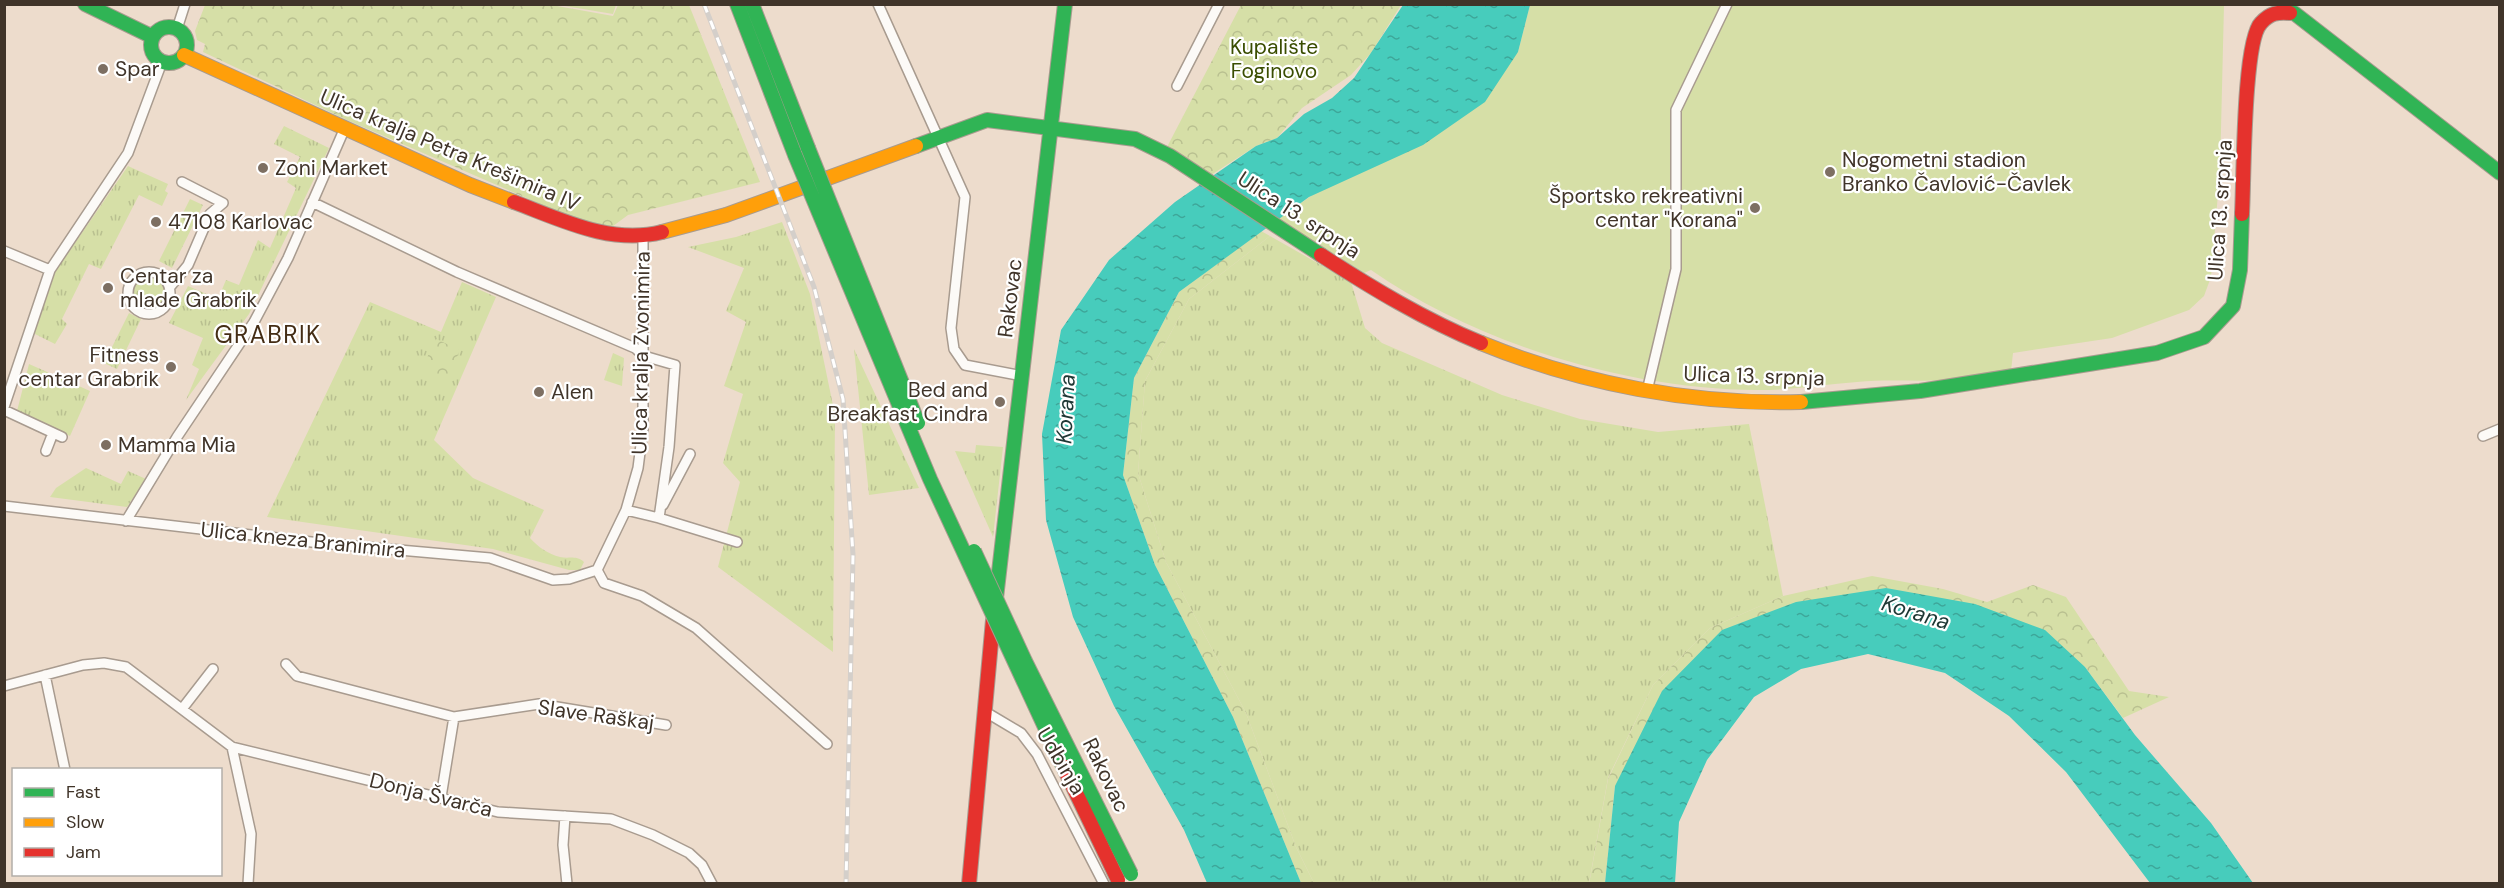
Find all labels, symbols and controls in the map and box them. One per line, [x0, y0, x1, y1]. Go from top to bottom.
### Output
park label: Kupalište Foginovo [1230, 33, 1318, 85]
place label: Spar [115, 55, 160, 83]
marker: Spar [96, 62, 110, 76]
street label: Ulica kralja Petra Krešimira IV [316, 82, 584, 218]
street label: Ulica 13. srpnja [2201, 139, 2239, 281]
place label: Nogometni stadion Branko Čavlović-Čavlek [1842, 146, 2072, 198]
place label: Zoni Market [275, 154, 388, 182]
marker: Zoni Market [256, 161, 270, 175]
street label: Ulica 13. srpnja [1232, 165, 1366, 265]
marker: Nogometni stadion Branko Čavlović-Čavlek [1823, 165, 1837, 179]
place label: Športsko rekreativni centar "Korana" [1549, 182, 1743, 234]
marker: Športsko rekreativni centar "Korana" [1748, 201, 1762, 215]
place label: 47108 Karlovac [168, 208, 313, 236]
marker: 47108 Karlovac [149, 215, 163, 229]
street label: Ulica kralja Zvonimira [625, 251, 657, 455]
street label: Rakovac [991, 257, 1029, 339]
place label: Centar za mlade Grabrik [120, 262, 258, 314]
marker: Centar za mlade Grabrik [101, 281, 115, 295]
district label: GRABRIK [214, 319, 322, 350]
place label: Fitness centar Grabrik [18, 341, 159, 393]
marker: Fitness centar Grabrik [164, 360, 178, 374]
street label: Ulica 13. srpnja [1683, 360, 1825, 392]
water label: Korana [1049, 373, 1082, 445]
place label: Bed and Breakfast Cindra [827, 376, 988, 428]
place label: Alen [551, 378, 594, 406]
marker: Alen [532, 385, 546, 399]
marker: Bed and Breakfast Cindra [993, 395, 1007, 409]
place label: Mamma Mia [118, 431, 236, 459]
marker: Mamma Mia [99, 438, 113, 452]
street label: Ulica kneza Branimira [199, 515, 407, 565]
water label: Korana [1878, 588, 1954, 637]
street label: Slave Raškaj [536, 693, 656, 737]
street label: Udbinja [1030, 722, 1092, 800]
street label: Rakovac [1076, 733, 1136, 817]
street label: Donja Švarča [366, 766, 496, 824]
legend [12, 768, 222, 876]
text: Fast [66, 780, 101, 804]
text: Slow [66, 810, 105, 834]
text: Jam [66, 840, 101, 864]

